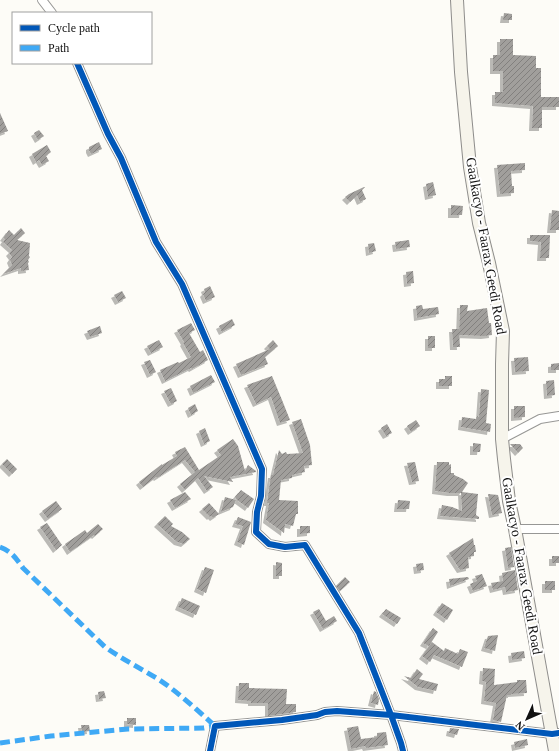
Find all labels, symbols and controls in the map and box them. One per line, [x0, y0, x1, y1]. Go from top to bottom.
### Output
legend [12, 12, 152, 64]
text: Cycle path [48, 21, 100, 35]
text: Path [48, 41, 69, 55]
street label: Gaalkacyo - Faarax Geedi Road [463, 156, 509, 336]
street label: Gaalkacyo - Faarax Geedi Road [499, 476, 545, 656]
north arrow [507, 699, 547, 739]
text: N [513, 719, 527, 733]

